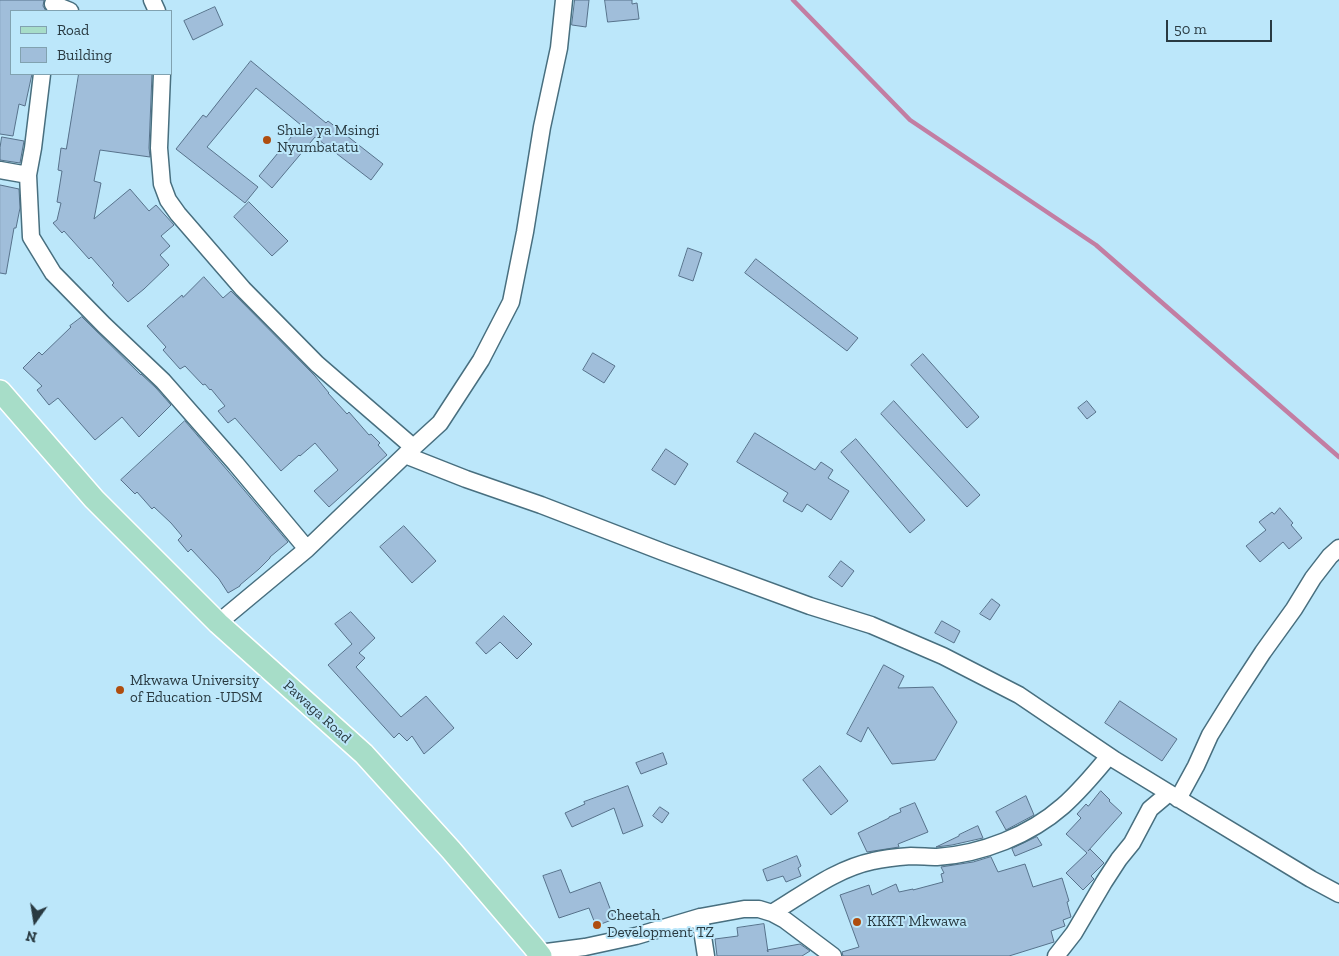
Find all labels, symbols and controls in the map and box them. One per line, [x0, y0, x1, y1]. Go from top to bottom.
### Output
legend [10, 10, 172, 75]
scale bar [1169, 10, 1275, 42]
text: 50 m [1174, 20, 1207, 38]
text: Road [57, 21, 89, 39]
text: Building [57, 46, 112, 64]
place label: Shule ya Msingi Nyumbatatu [277, 122, 379, 157]
marker: Shule ya Msingi Nyumbatatu [261, 134, 273, 146]
place label: Mkwawa University of Education -UDSM [130, 672, 262, 707]
street label: Pawaga Road [279, 677, 355, 747]
marker: Mkwawa University of Education -UDSM [114, 684, 126, 696]
north arrow [10, 896, 60, 946]
place label: Cheetah Development TZ [607, 907, 714, 942]
place label: KKKT Mkwawa [867, 913, 967, 931]
marker: KKKT Mkwawa [851, 916, 863, 928]
marker: Cheetah Development TZ [591, 919, 603, 931]
text: N [24, 927, 39, 946]

